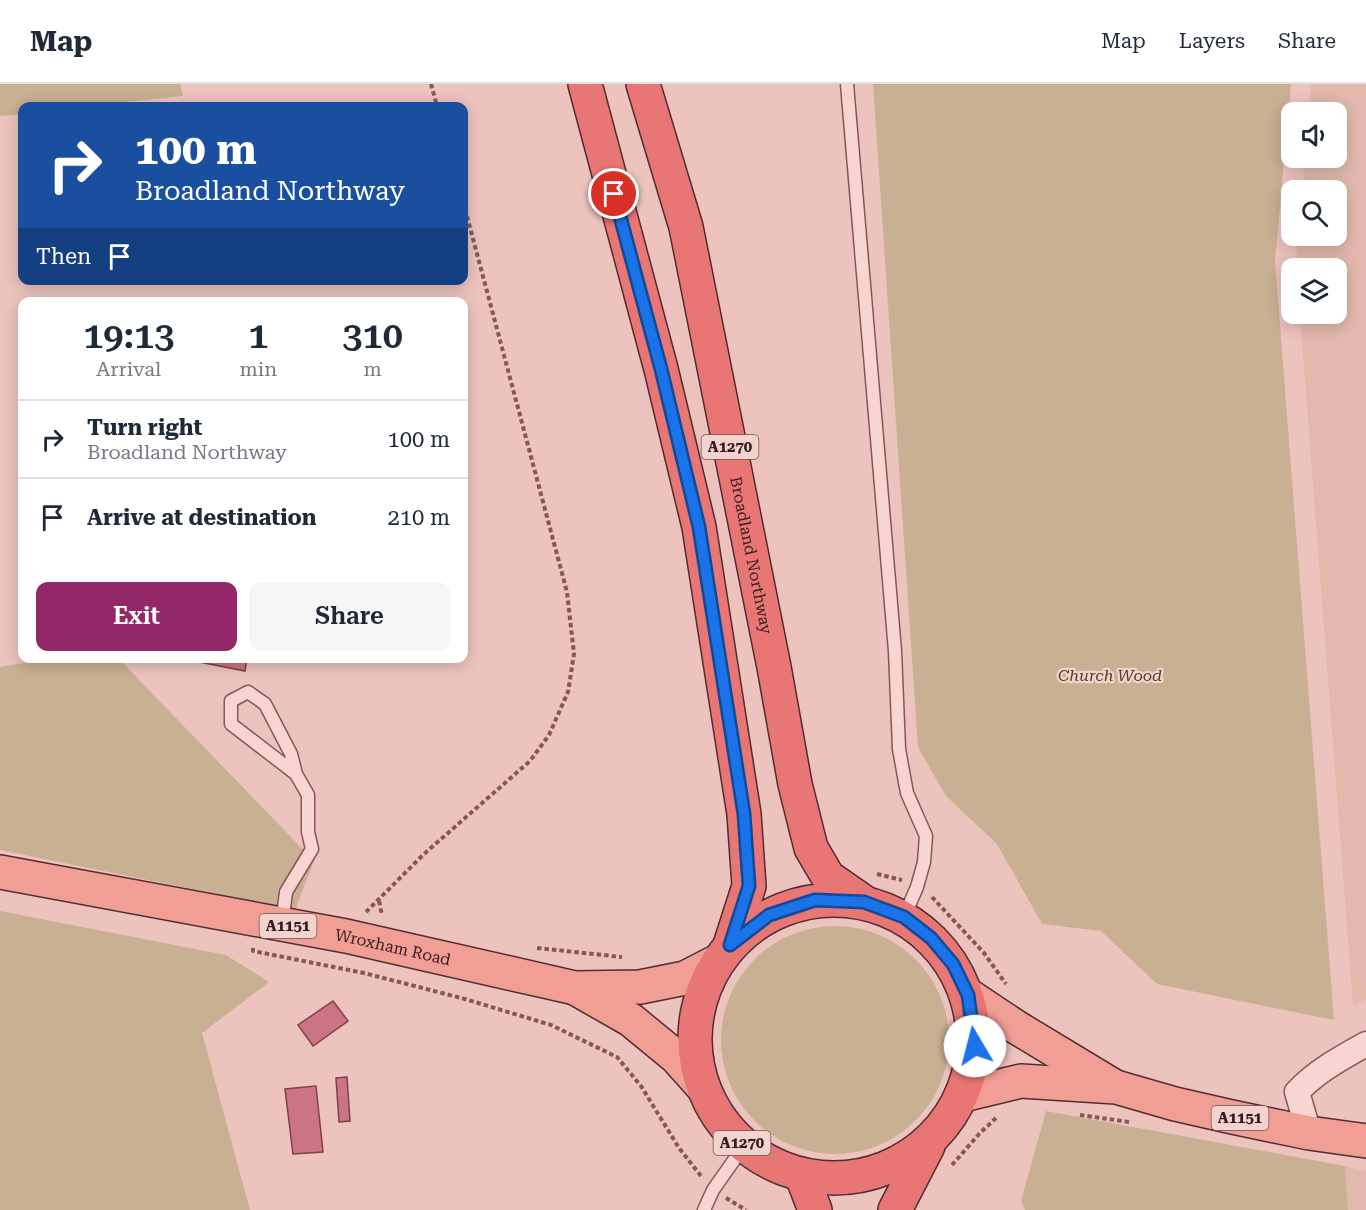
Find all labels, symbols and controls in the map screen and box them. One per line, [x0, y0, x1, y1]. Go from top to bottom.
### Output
text: Map [30, 25, 92, 58]
text: Map [1101, 29, 1146, 53]
text: Layers [1179, 29, 1245, 53]
text: Share [1278, 29, 1336, 53]
map controls [1281, 102, 1347, 324]
button: sound [1281, 102, 1347, 168]
text: 100 m [135, 125, 257, 174]
icon: right [36, 126, 114, 204]
pin [588, 168, 639, 219]
text: Broadland Northway [135, 175, 405, 207]
icon: arrive [597, 177, 630, 210]
button: search [1281, 180, 1347, 246]
icon: arrive [103, 240, 136, 273]
text: Then [36, 244, 91, 269]
button: layers [1281, 258, 1347, 324]
text: 19:13 [83, 315, 174, 357]
text: 1 [248, 315, 268, 357]
text: 310 [342, 315, 403, 357]
text: Arrival [96, 357, 161, 381]
text: min [240, 357, 277, 381]
text: m [363, 357, 382, 381]
text: Turn right [87, 415, 202, 440]
icon: right [36, 423, 69, 456]
text: 100 m [387, 427, 450, 452]
road number: A1270 [702, 435, 758, 459]
text: Broadland Northway [87, 440, 287, 464]
street label: Broadland Northway [727, 475, 777, 636]
icon: arrive [36, 501, 69, 534]
text: Arrive at destination [87, 505, 316, 530]
text: 210 m [387, 505, 450, 530]
button: Exit [36, 582, 237, 651]
button: Share [249, 582, 450, 651]
park label: Church Wood [1058, 666, 1162, 685]
road number: A1151 [260, 914, 316, 938]
street label: Wroxham Road [334, 925, 453, 969]
position arrow [943, 1014, 1007, 1078]
road number: A1151 [1212, 1106, 1268, 1130]
road number: A1270 [714, 1131, 771, 1155]

